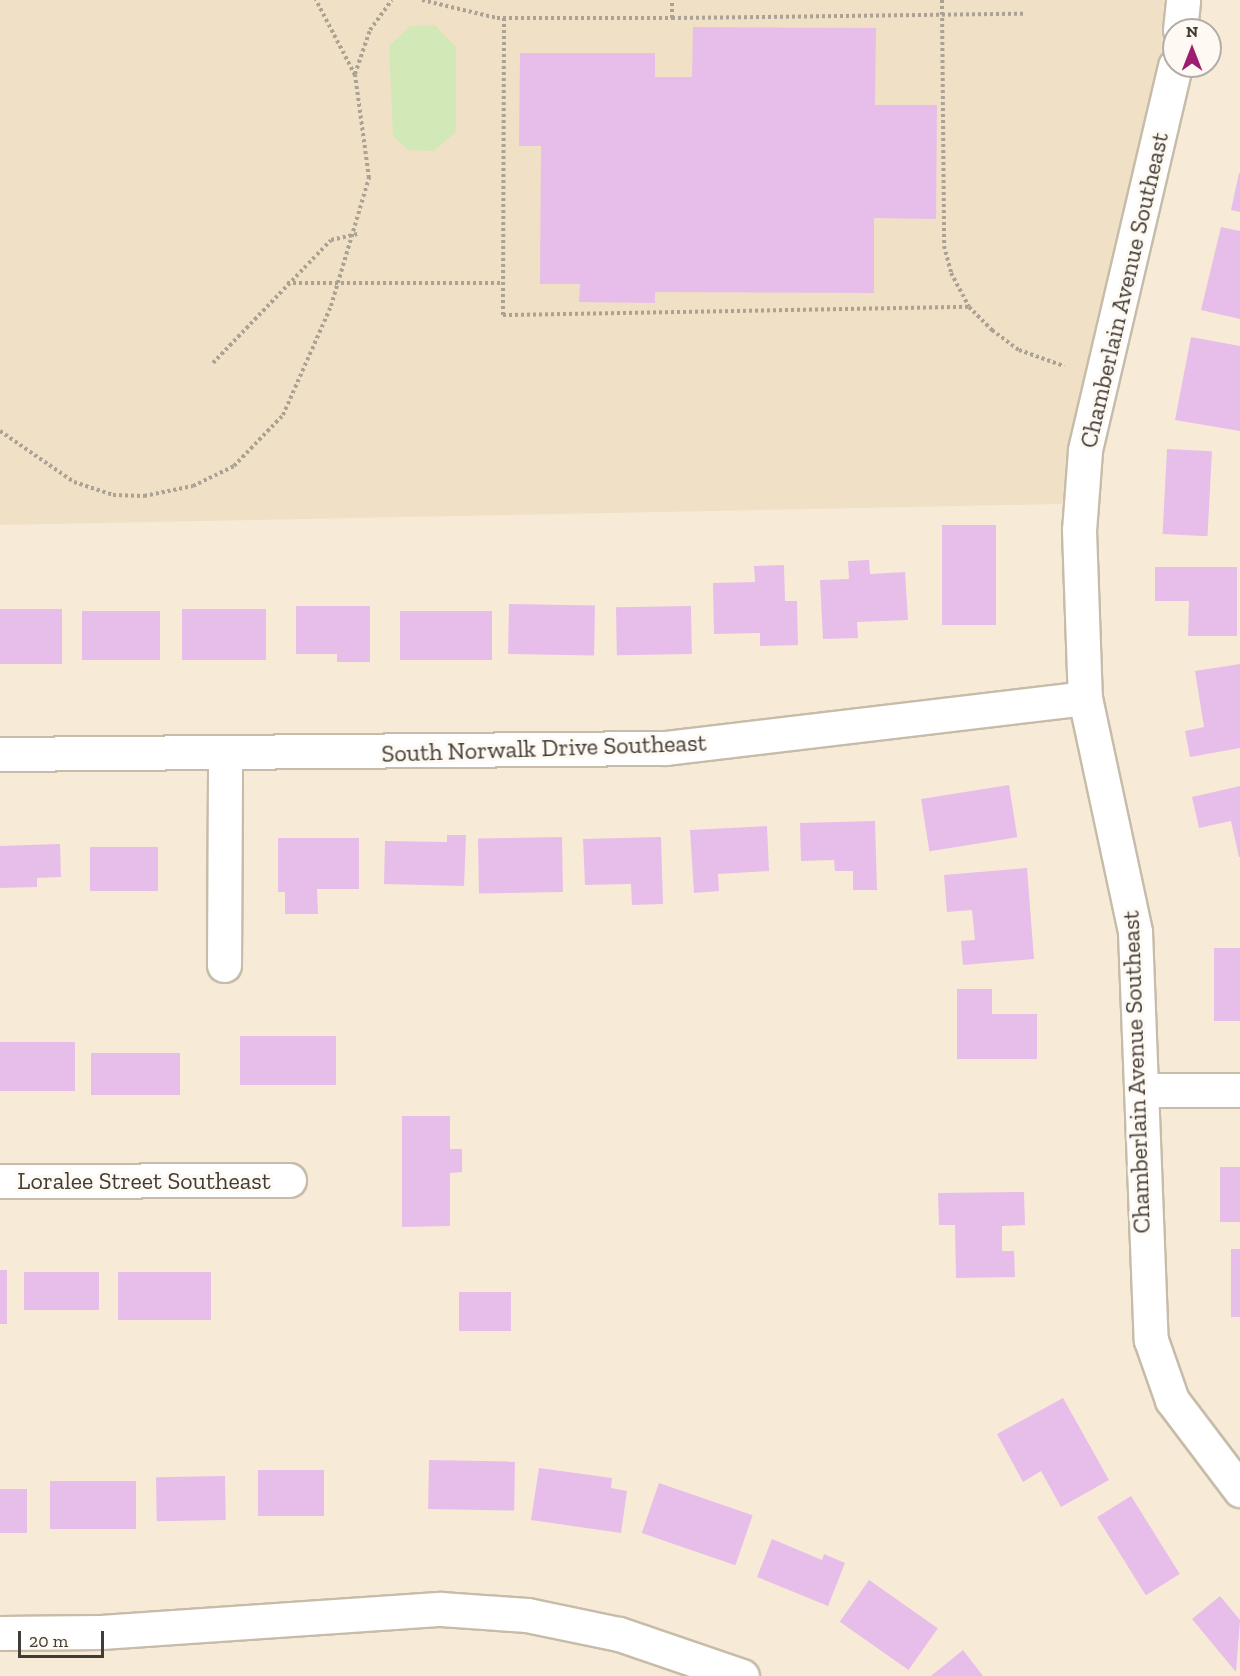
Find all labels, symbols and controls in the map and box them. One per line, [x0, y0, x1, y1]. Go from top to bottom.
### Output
north arrow [1162, 18, 1222, 78]
text: N [1186, 22, 1198, 41]
street label: Chamberlain Avenue Southeast [1074, 129, 1174, 451]
street label: South Norwalk Drive Southeast [381, 728, 707, 768]
street label: Chamberlain Avenue Southeast [1116, 910, 1156, 1234]
street label: Loralee Street Southeast [17, 1167, 271, 1195]
scale bar [21, 1619, 106, 1657]
text: 20 m [29, 1630, 68, 1652]

